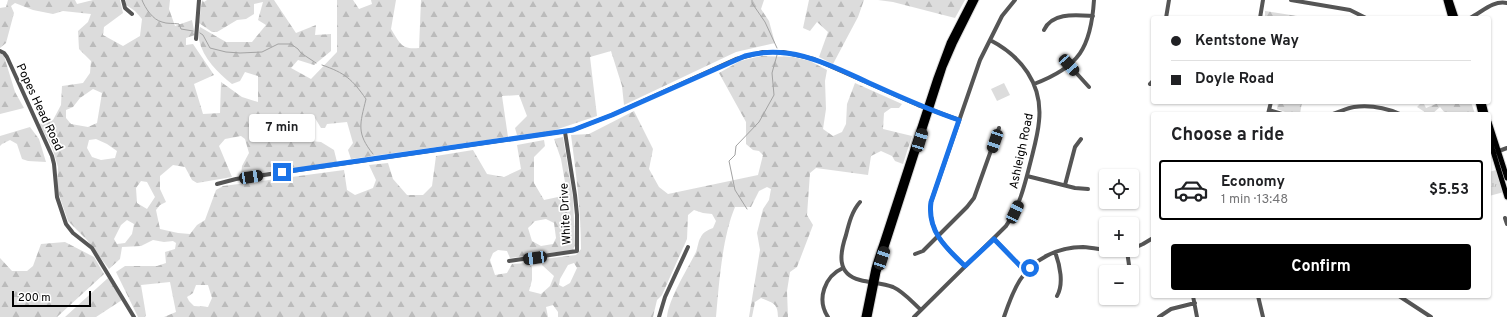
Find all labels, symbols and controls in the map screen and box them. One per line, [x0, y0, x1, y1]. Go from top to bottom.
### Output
text: Kentstone Way [1195, 32, 1299, 51]
car [1057, 52, 1081, 78]
street label: Popes Head Road [12, 61, 66, 154]
text: Doyle Road [1195, 70, 1274, 89]
street label: Ashleigh Road [1006, 112, 1038, 191]
callout: 7 min [249, 114, 315, 142]
text: 7 min [265, 120, 299, 136]
text: Choose a ride [1171, 124, 1284, 147]
car [911, 127, 929, 153]
car [985, 128, 1005, 154]
route end [273, 163, 291, 181]
car [238, 169, 264, 185]
map controls [1099, 169, 1139, 305]
button: locate [1099, 169, 1139, 209]
icon: car [1173, 172, 1209, 208]
text: Economy [1221, 173, 1285, 192]
text: $5.53 [1429, 181, 1469, 200]
street label: White Drive [556, 183, 576, 245]
text: 1 min · 13:48 [1221, 192, 1288, 208]
car [1004, 199, 1026, 225]
button: + [1099, 217, 1139, 257]
button: Confirm [1171, 244, 1471, 290]
car [873, 245, 891, 271]
car [522, 250, 548, 266]
route start [1021, 259, 1039, 277]
button: − [1099, 265, 1139, 305]
scale bar [12, 289, 91, 308]
text: 200 m [18, 291, 51, 305]

